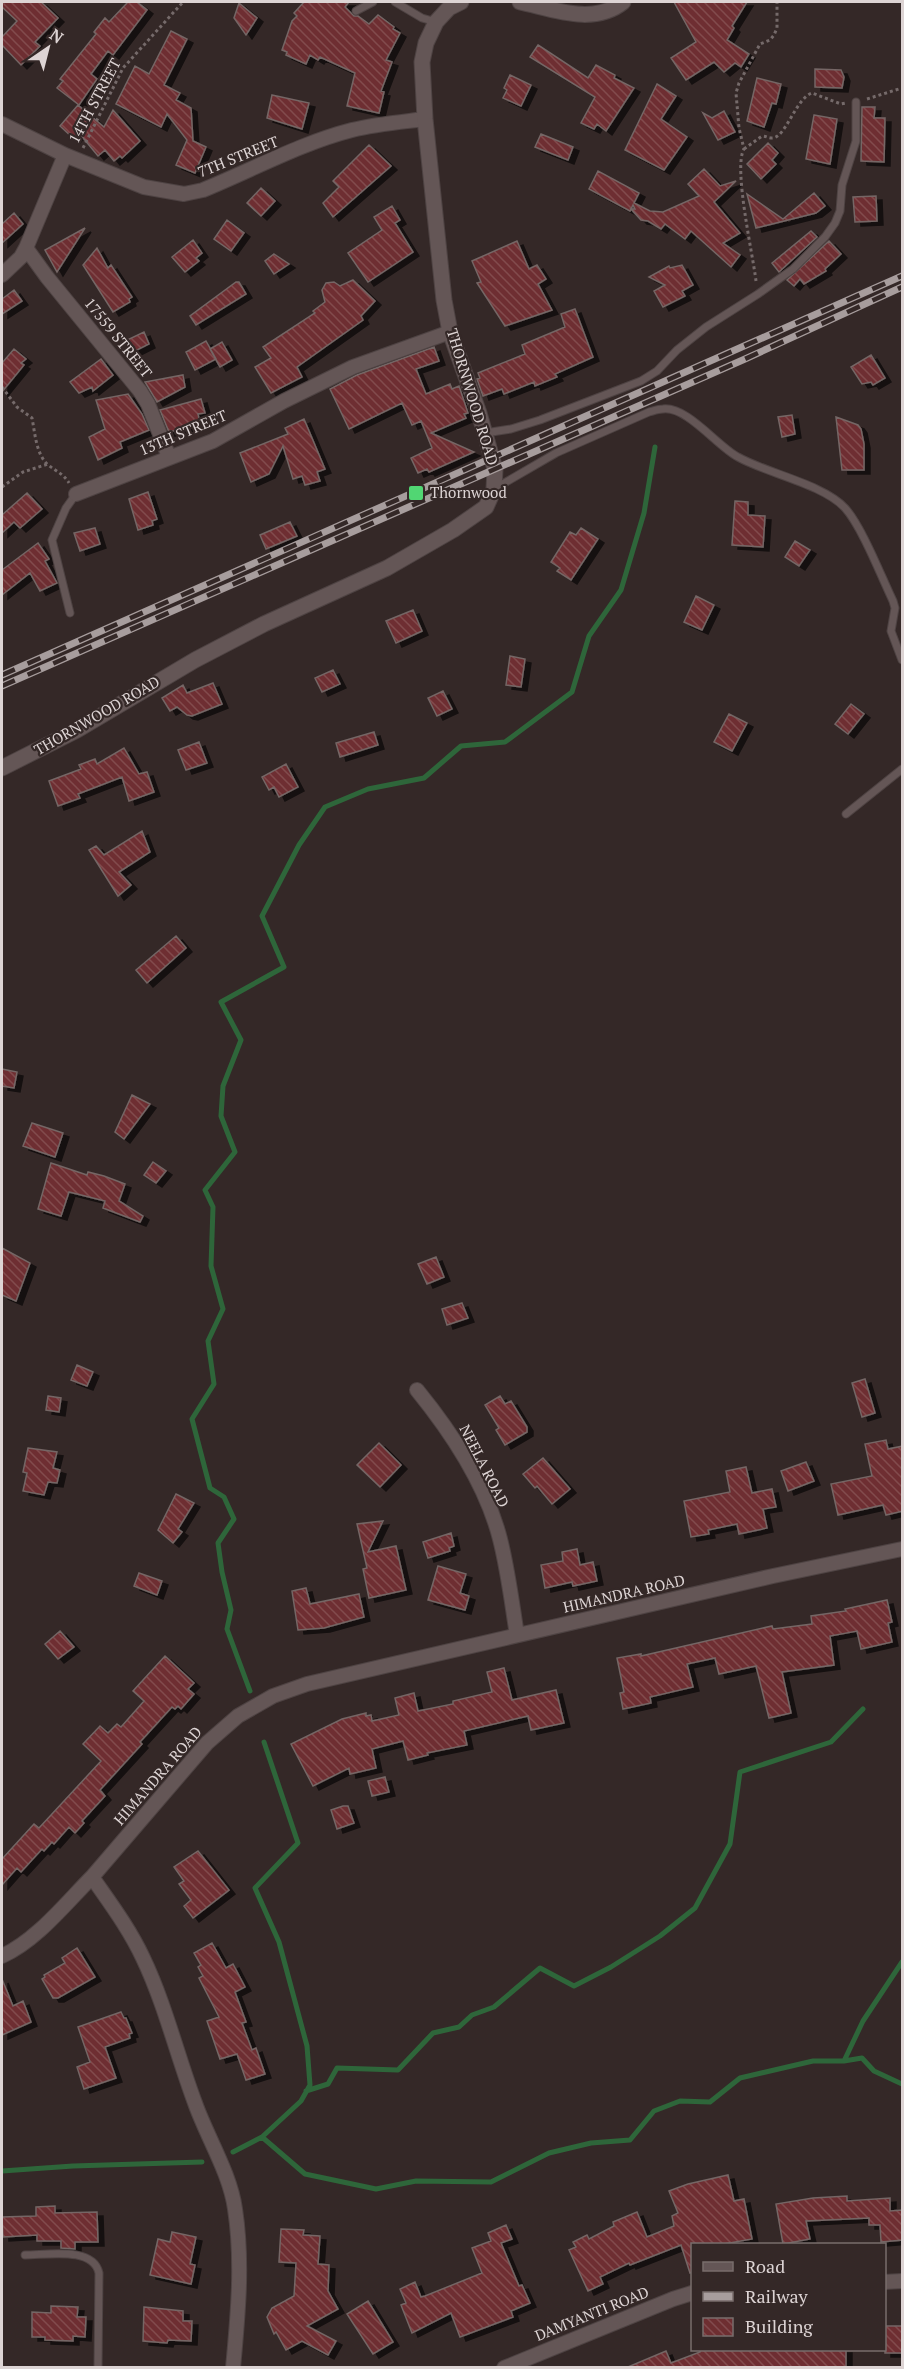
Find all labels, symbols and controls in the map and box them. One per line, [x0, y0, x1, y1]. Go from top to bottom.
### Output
north arrow [18, 18, 78, 78]
text: N [45, 23, 68, 48]
street label: 14TH STREET [63, 55, 125, 146]
street label: 7TH STREET [194, 131, 281, 181]
street label: 17559 STREET [80, 293, 157, 381]
street label: THORNWOOD ROAD [443, 326, 503, 468]
street label: 13TH STREET [136, 405, 230, 460]
place label: Thornwood [430, 482, 507, 502]
marker: Thornwood [407, 484, 425, 502]
street label: THORNWOOD ROAD [30, 671, 163, 759]
street label: NEELA ROAD [455, 1421, 514, 1510]
street label: HIMANDRA ROAD [561, 1569, 687, 1617]
street label: HIMANDRA ROAD [109, 1722, 206, 1829]
legend [691, 2243, 886, 2351]
text: Road [745, 2254, 785, 2278]
street label: DAMYANTI ROAD [532, 2281, 651, 2345]
text: Railway [745, 2284, 809, 2308]
text: Building [745, 2314, 813, 2338]

